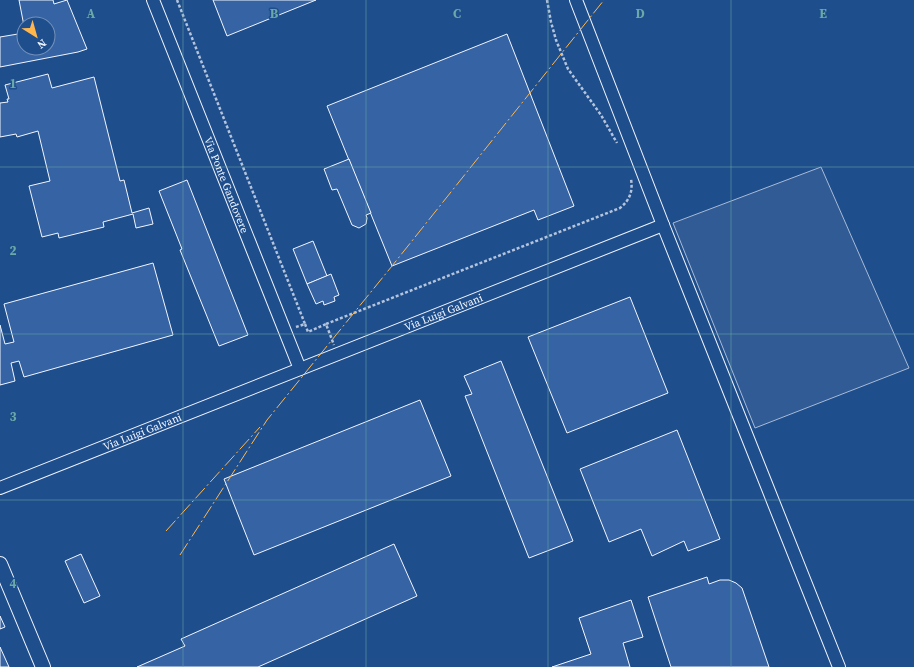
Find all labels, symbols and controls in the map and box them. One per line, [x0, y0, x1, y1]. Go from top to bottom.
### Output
text: A [87, 5, 96, 22]
text: B [270, 5, 279, 22]
text: C [453, 5, 461, 22]
text: D [635, 5, 645, 22]
text: E [819, 5, 827, 22]
north arrow [16, 16, 56, 56]
text: N [34, 35, 49, 52]
text: 1 [9, 75, 17, 92]
street label: Via Ponte Gandovere [201, 135, 253, 236]
text: 2 [9, 242, 17, 259]
street label: Via Luigi Galvani [402, 290, 485, 334]
text: 3 [9, 408, 17, 425]
street label: Via Luigi Galvani [101, 409, 184, 454]
text: 4 [9, 575, 17, 592]

